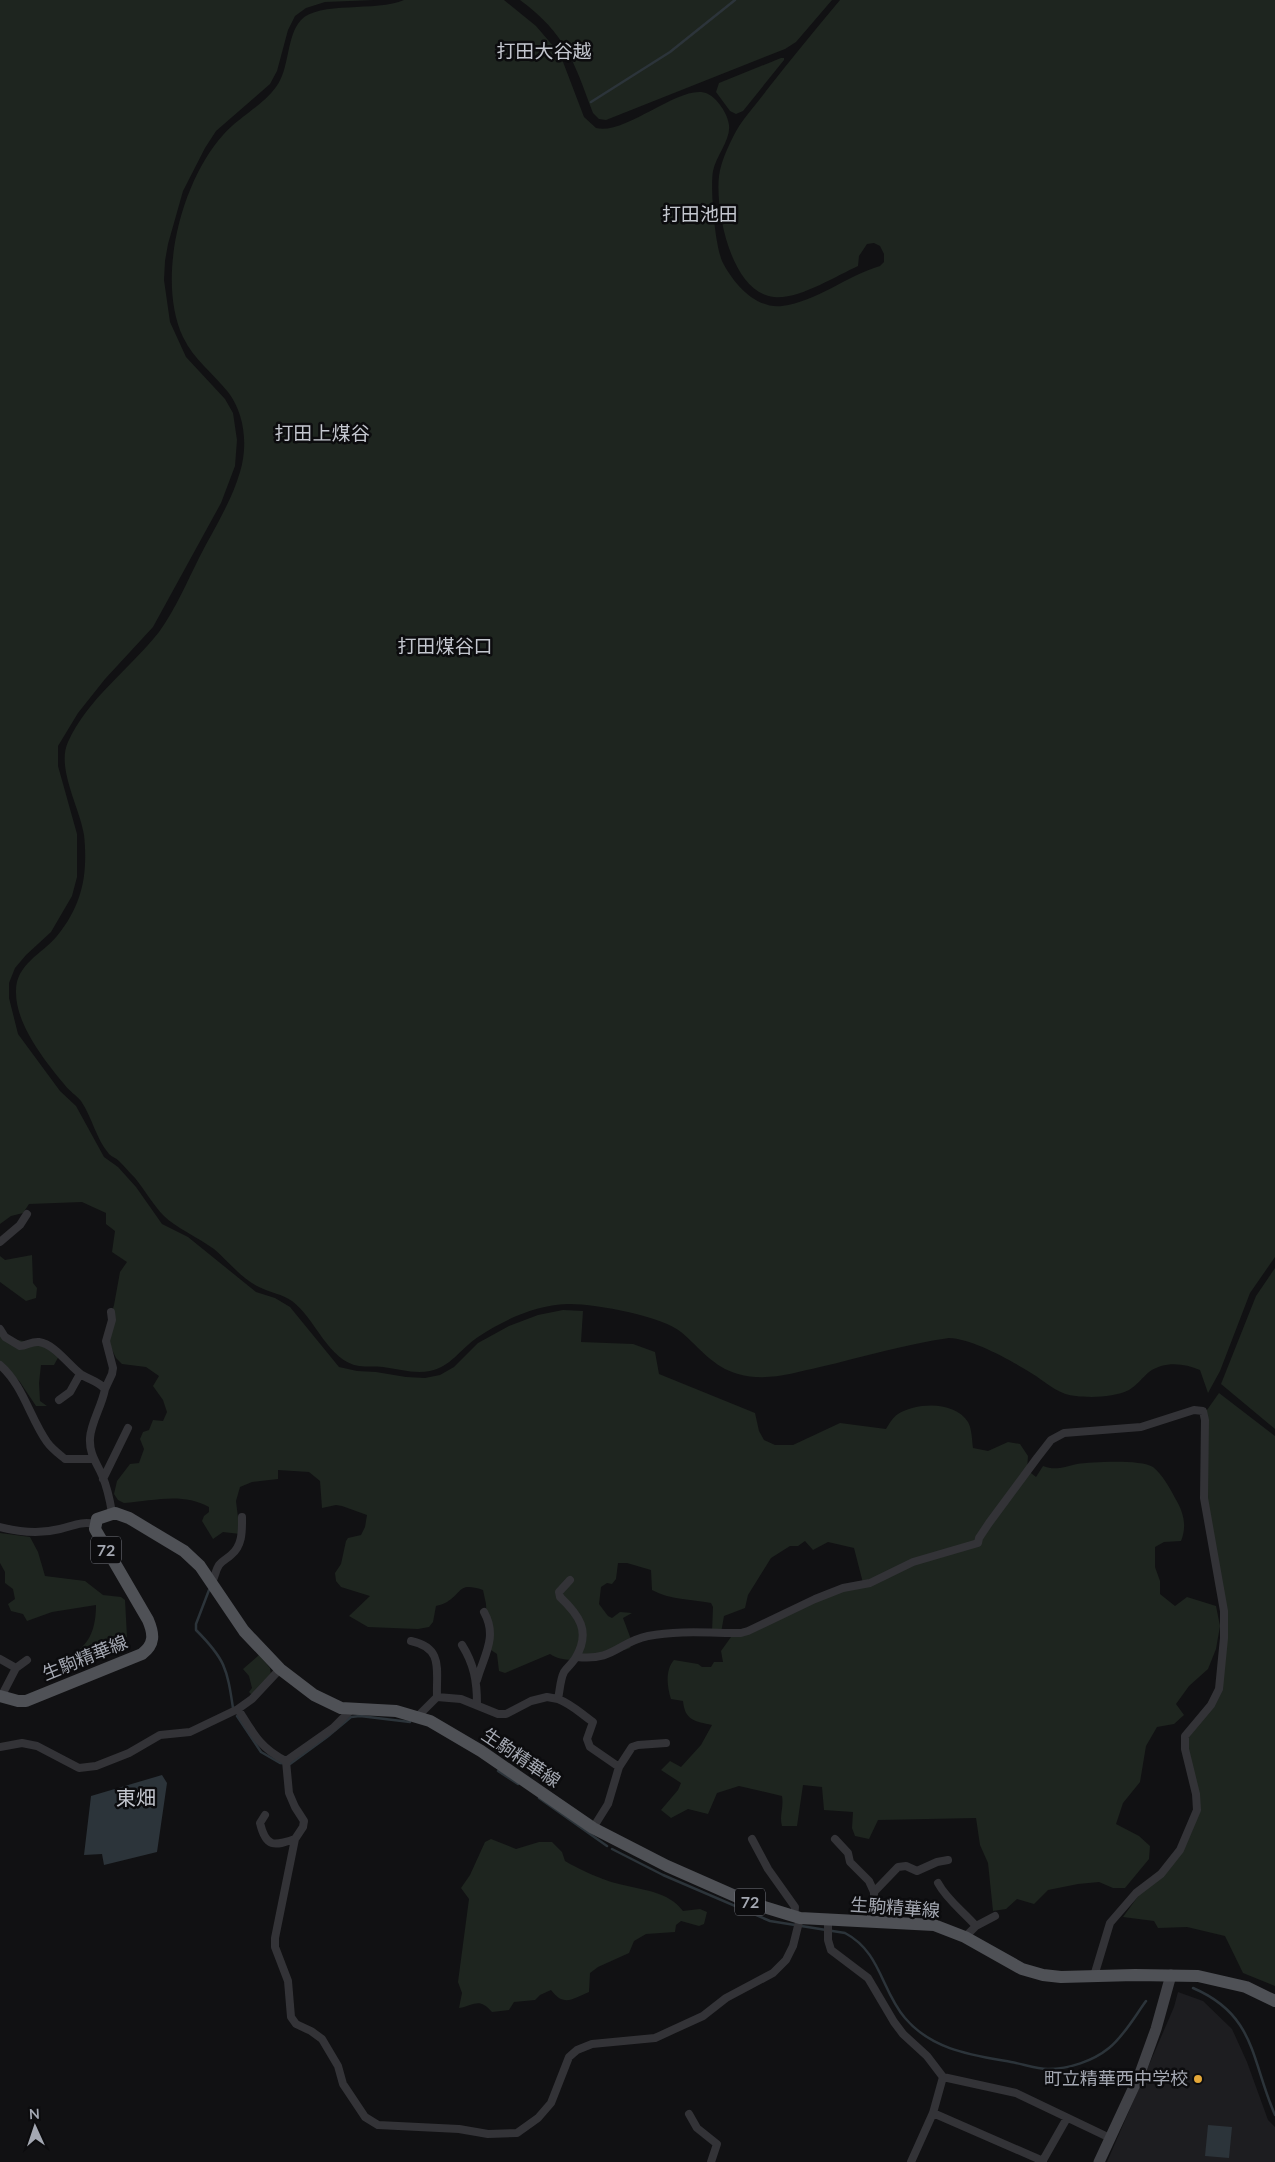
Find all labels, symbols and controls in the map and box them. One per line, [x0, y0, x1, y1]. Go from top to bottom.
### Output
district label: 打田大谷越 [496, 39, 592, 62]
district label: 打田池田 [662, 202, 738, 225]
district label: 打田上煤谷 [274, 421, 370, 444]
district label: 打田煤谷口 [397, 634, 493, 657]
road number: 72 [91, 1536, 121, 1564]
street label: 生駒精華線 [39, 1630, 130, 1684]
street label: 生駒精華線 [478, 1723, 565, 1791]
district label: 東畑 [116, 1785, 156, 1809]
road number: 72 [735, 1888, 765, 1915]
street label: 生駒精華線 [849, 1893, 941, 1921]
place label: 町立精華西中学校 [1044, 2067, 1188, 2089]
marker: 町立精華西中学校 [1192, 2073, 1204, 2085]
north arrow [10, 2102, 60, 2152]
text: N [28, 2105, 40, 2122]

